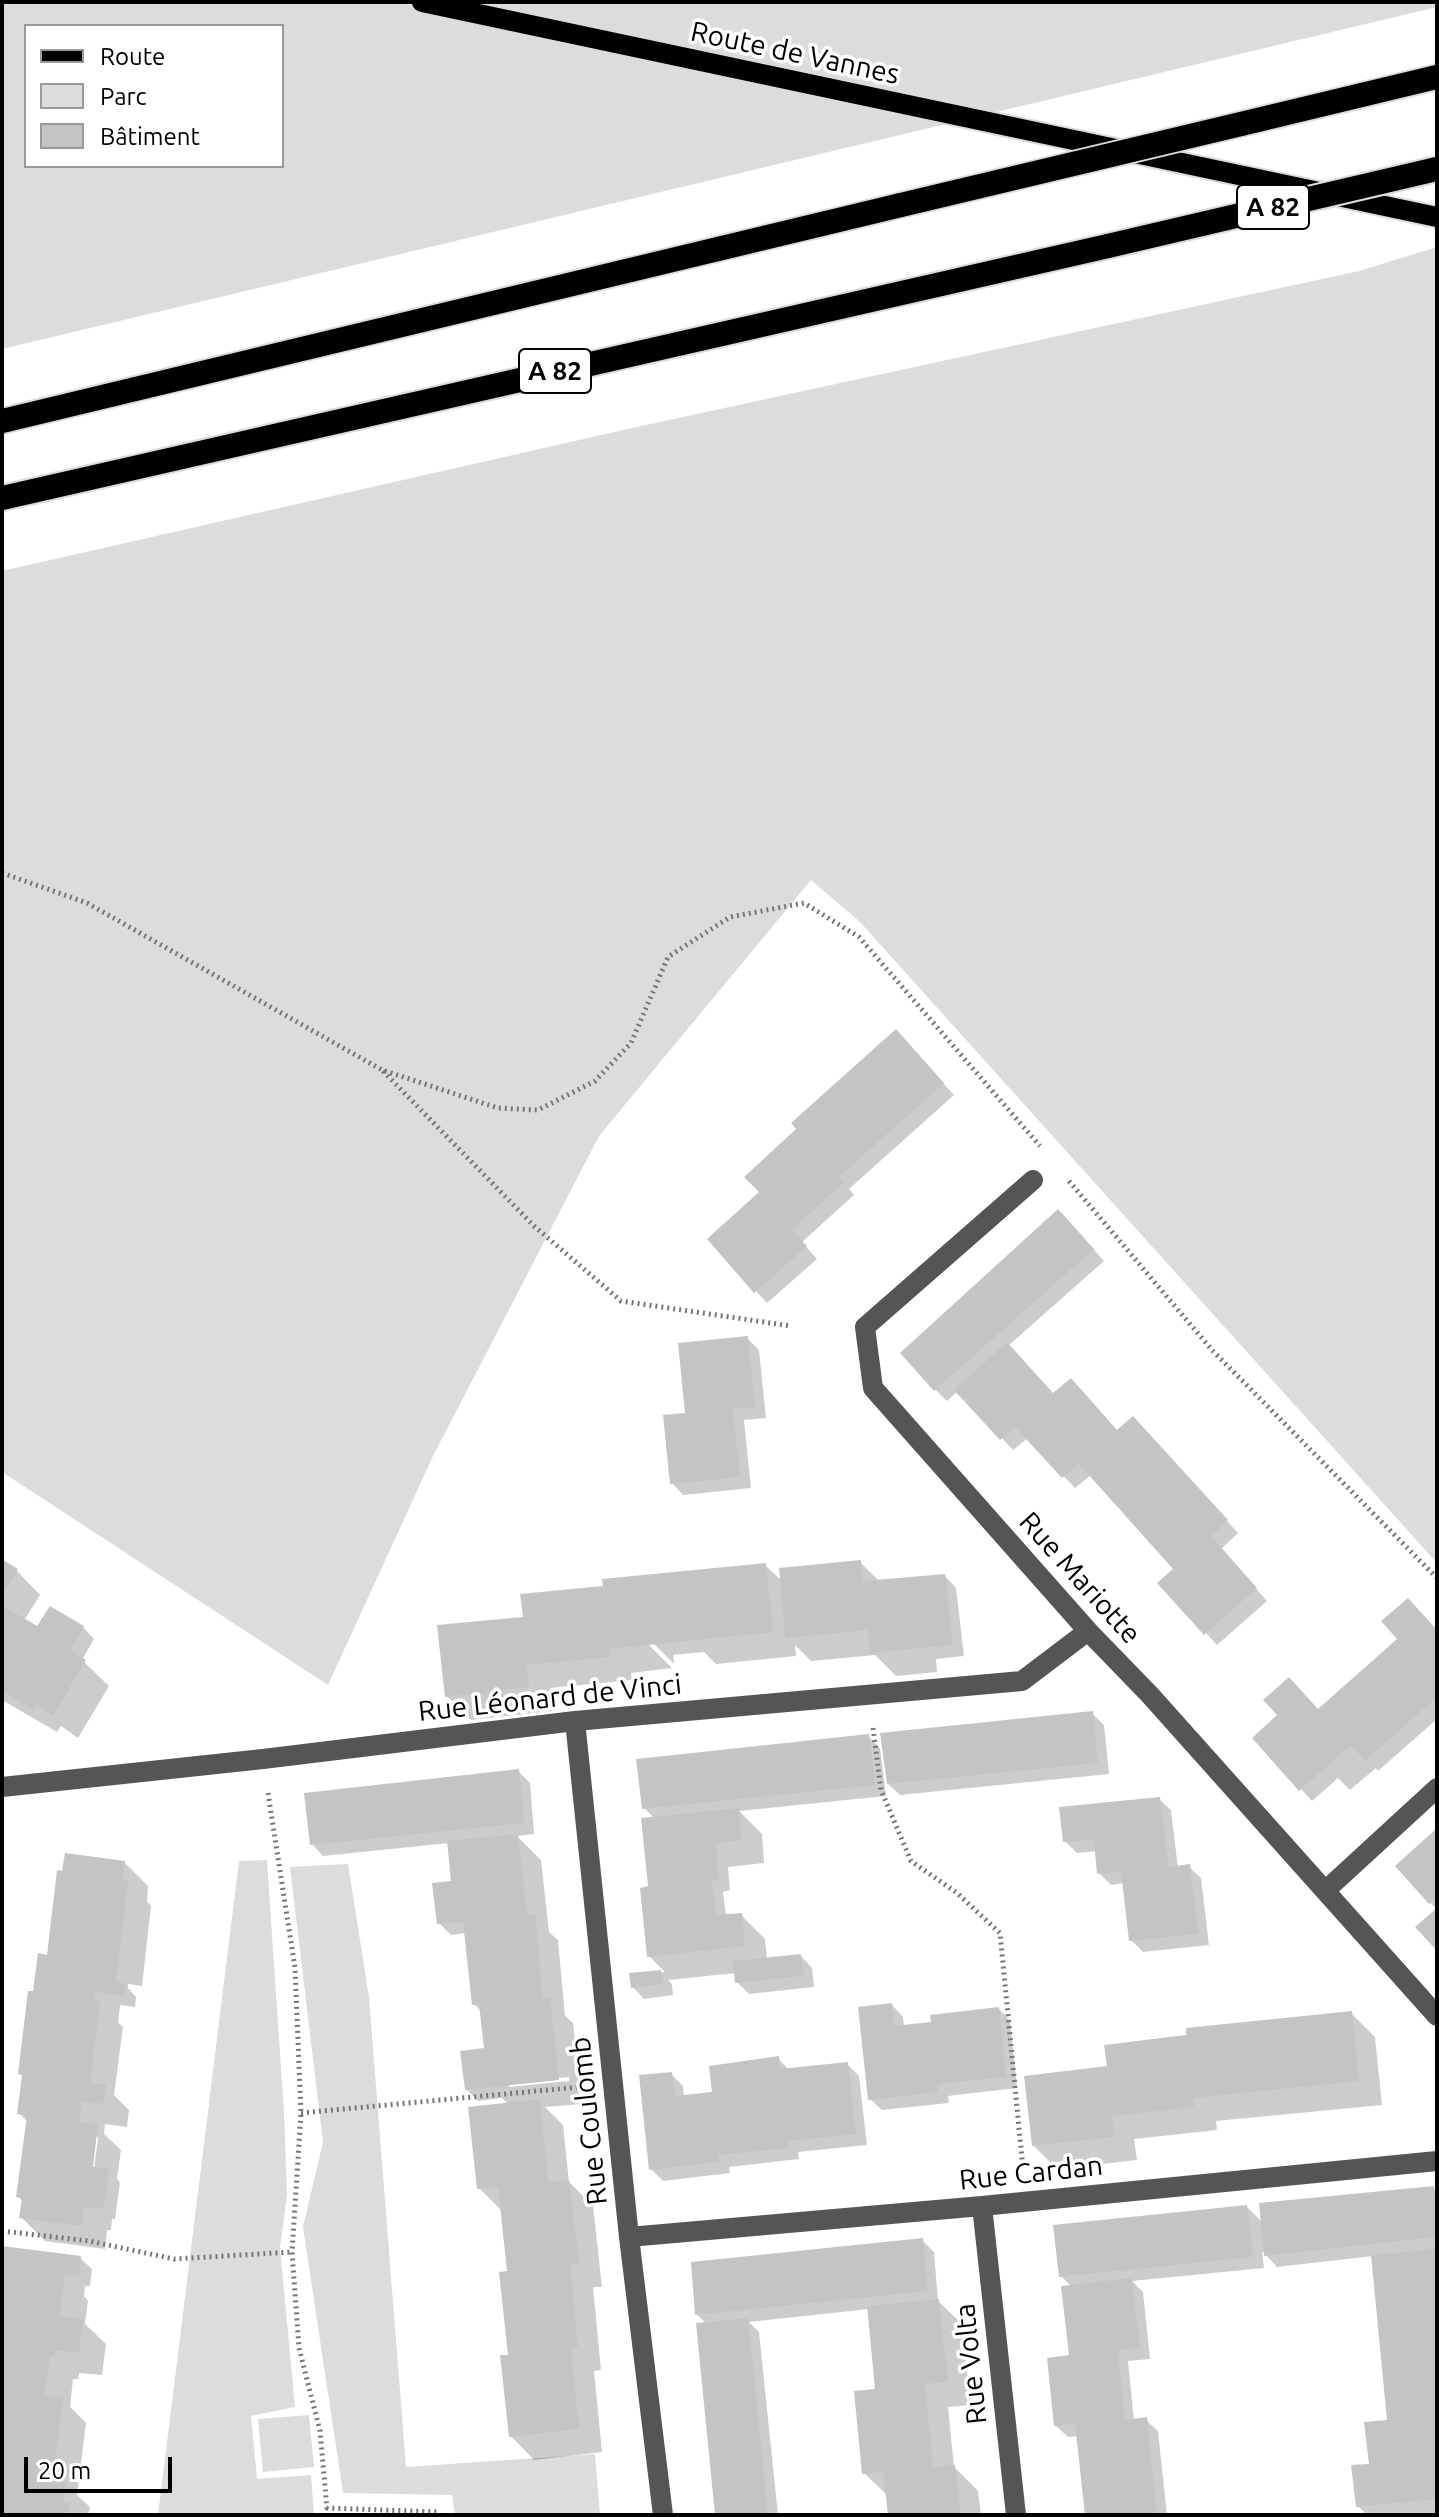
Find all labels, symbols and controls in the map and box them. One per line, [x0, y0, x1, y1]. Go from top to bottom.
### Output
street label: Route de Vannes [688, 15, 902, 91]
legend [24, 24, 284, 168]
text: Route [100, 43, 165, 70]
text: Parc [100, 83, 147, 110]
text: Bâtiment [100, 123, 200, 150]
road number: A 82 [1237, 185, 1309, 229]
road number: A 82 [519, 349, 591, 393]
street label: Rue Mariotte [1012, 1505, 1148, 1651]
street label: Rue Léonard de Vinci [417, 1667, 683, 1729]
street label: Rue Coulomb [563, 2035, 615, 2207]
street label: Rue Cardan [958, 2149, 1104, 2197]
street label: Rue Volta [948, 2302, 994, 2426]
scale bar [28, 2441, 176, 2491]
text: 20 m [38, 2457, 91, 2484]

